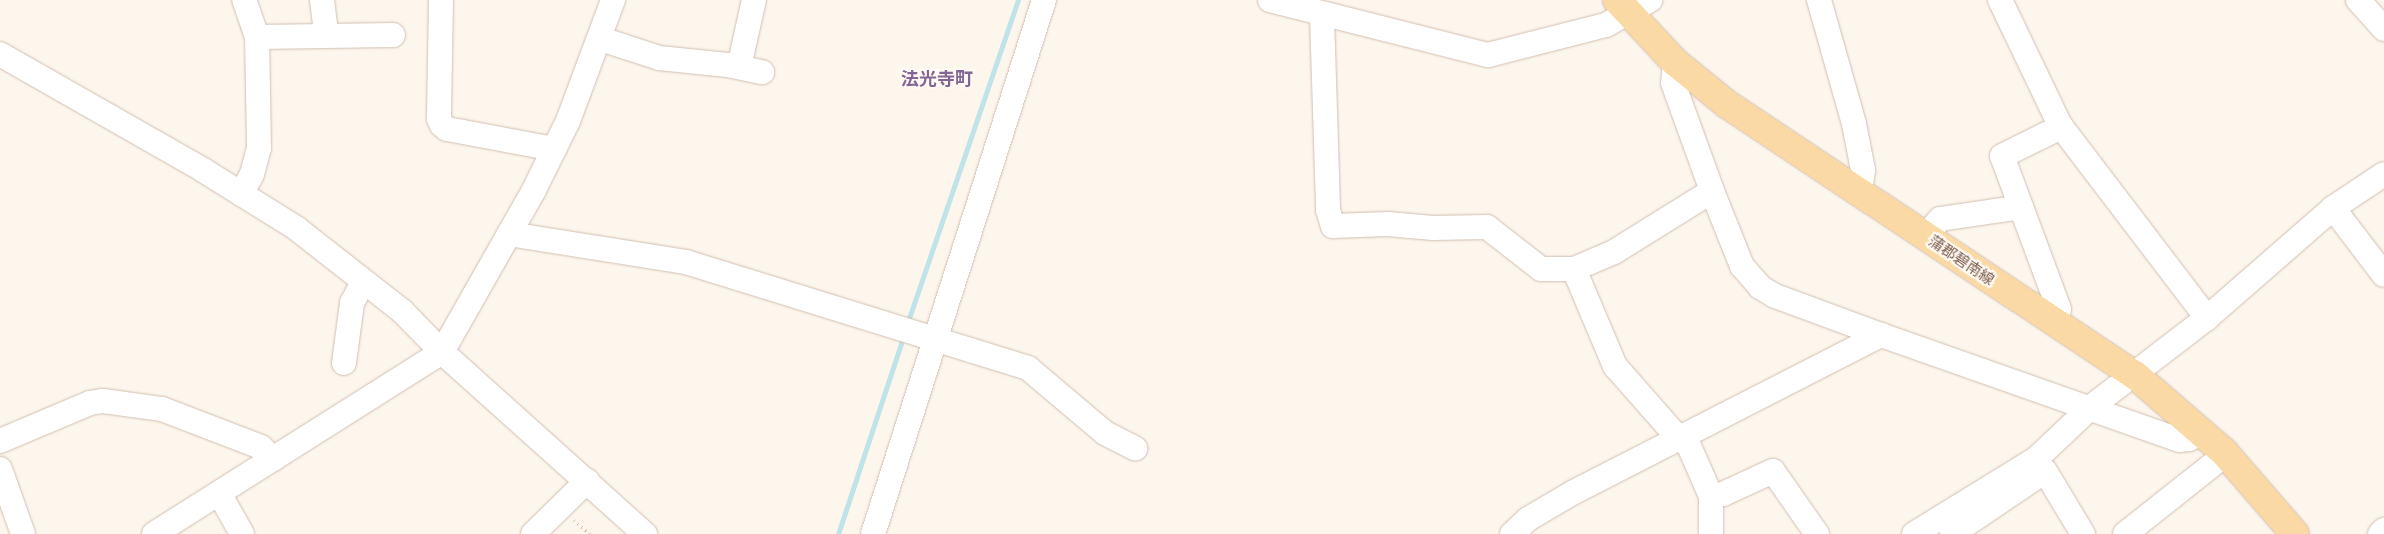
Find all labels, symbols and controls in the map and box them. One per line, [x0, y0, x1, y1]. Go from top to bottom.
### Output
district label: 法光寺町 [901, 68, 973, 90]
street label: 蒲郡碧南線 [1925, 233, 1997, 289]

